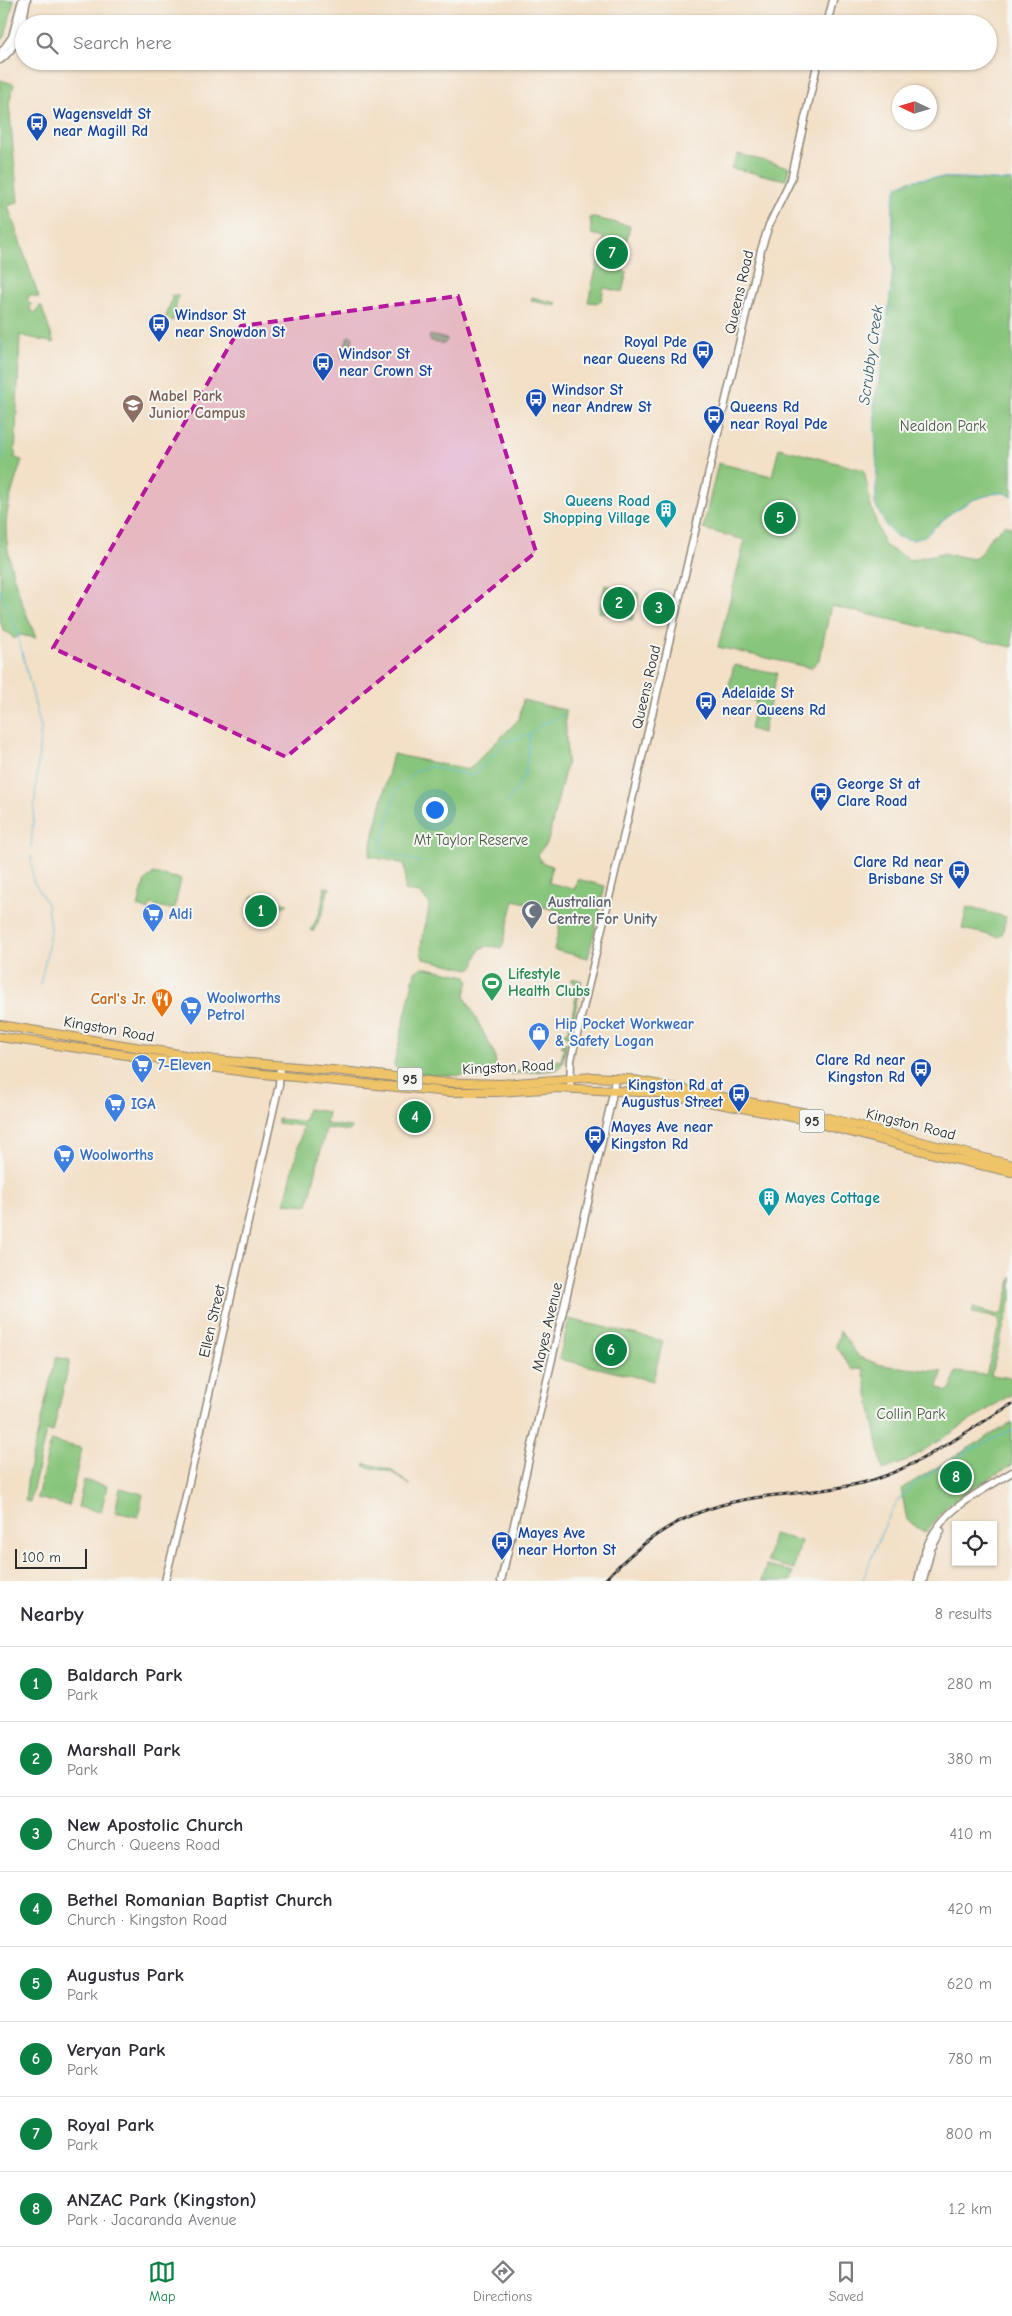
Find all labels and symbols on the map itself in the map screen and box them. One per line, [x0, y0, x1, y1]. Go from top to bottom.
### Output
north arrow [892, 85, 937, 130]
place label: Wagensveldt St near Magill Rd [53, 105, 152, 140]
bus stop icon: Wagensveldt St near Magill Rd [25, 111, 49, 142]
pin: 7 [596, 234, 628, 272]
street label: Queens Road [721, 248, 757, 336]
water label: Scrubby Creek [855, 304, 887, 406]
place label: Windsor St near Snowdon St [175, 306, 286, 341]
bus stop icon: Windsor St near Snowdon St [147, 312, 171, 343]
place label: Royal Pde near Queens Rd [583, 333, 687, 368]
bus stop icon: Royal Pde near Queens Rd [691, 339, 715, 370]
place label: Windsor St near Crown St [339, 345, 433, 380]
bus stop icon: Windsor St near Crown St [311, 351, 335, 382]
place label: Windsor St near Andrew St [552, 381, 653, 416]
place label: Mabel Park Junior Campus [149, 387, 245, 422]
bus stop icon: Windsor St near Andrew St [524, 387, 548, 418]
school or university icon: Mabel Park Junior Campus [121, 393, 145, 424]
place label: Queens Rd near Royal Pde [730, 398, 828, 433]
bus stop icon: Queens Rd near Royal Pde [702, 404, 726, 435]
park label: Nealdon Park [900, 417, 987, 435]
place label: Queens Road Shopping Village [543, 492, 650, 527]
building icon: Queens Road Shopping Village [654, 498, 678, 529]
pin: 5 [764, 499, 796, 537]
pin: 2 [603, 584, 635, 622]
pin: 3 [643, 589, 675, 627]
street label: Queens Road [628, 643, 664, 731]
place label: Adelaide St near Queens Rd [722, 684, 826, 719]
bus stop icon: Adelaide St near Queens Rd [694, 690, 718, 721]
place label: George St at Clare Road [837, 775, 921, 810]
bus stop icon: George St at Clare Road [809, 781, 833, 812]
your location [422, 797, 448, 823]
park label: Mt Taylor Reserve [414, 831, 529, 849]
place label: Clare Rd near Brisbane St [853, 853, 944, 888]
bus stop icon: Clare Rd near Brisbane St [947, 859, 971, 890]
pin: 1 [245, 892, 277, 930]
place label: Australian Centre For Unity [548, 893, 657, 928]
mosque icon: Australian Centre For Unity [520, 899, 544, 930]
supermarket icon: Aldi [141, 902, 165, 933]
place label: Aldi [169, 905, 192, 923]
place label: Lifestyle Health Clubs [508, 965, 590, 1000]
sports icon: Lifestyle Health Clubs [480, 971, 504, 1002]
restaurant icon: Carl's Jr. [150, 987, 174, 1018]
place label: Woolworths Petrol [207, 989, 280, 1024]
place label: Carl's Jr. [91, 990, 146, 1008]
supermarket icon: Woolworths Petrol [179, 995, 203, 1026]
street label: Kingston Road [62, 1012, 156, 1046]
place label: Hip Pocket Workwear & Safety Logan [555, 1015, 694, 1050]
shop icon: Hip Pocket Workwear & Safety Logan [527, 1021, 551, 1052]
place label: Clare Rd near Kingston Rd [815, 1051, 905, 1086]
supermarket icon: 7-Eleven [130, 1053, 154, 1084]
place label: 7-Eleven [158, 1056, 211, 1074]
street label: Kingston Road [462, 1056, 554, 1078]
bus stop icon: Clare Rd near Kingston Rd [909, 1057, 933, 1088]
road number: 95 [398, 1068, 422, 1090]
place label: Kingston Rd at Augustus Street [622, 1076, 724, 1111]
bus stop icon: Kingston Rd at Augustus Street [727, 1082, 751, 1113]
supermarket icon: IGA [103, 1092, 127, 1123]
place label: IGA [131, 1095, 156, 1113]
pin: 4 [399, 1098, 431, 1136]
street label: Kingston Road [864, 1104, 958, 1144]
road number: 95 [800, 1110, 824, 1132]
place label: Mayes Ave near Kingston Rd [611, 1118, 713, 1153]
bus stop icon: Mayes Ave near Kingston Rd [583, 1124, 607, 1155]
supermarket icon: Woolworths [52, 1143, 76, 1174]
place label: Woolworths [80, 1146, 153, 1164]
building icon: Mayes Cottage [757, 1186, 781, 1217]
place label: Mayes Cottage [785, 1189, 880, 1207]
street label: Mayes Avenue [528, 1280, 566, 1373]
street label: Ellen Street [195, 1282, 229, 1359]
pin: 6 [595, 1331, 627, 1369]
park label: Collin Park [876, 1405, 946, 1423]
pin: 8 [940, 1458, 972, 1496]
place label: Mayes Ave near Horton St [518, 1524, 617, 1559]
bus stop icon: Mayes Ave near Horton St [490, 1530, 514, 1561]
scale bar [15, 1546, 88, 1569]

